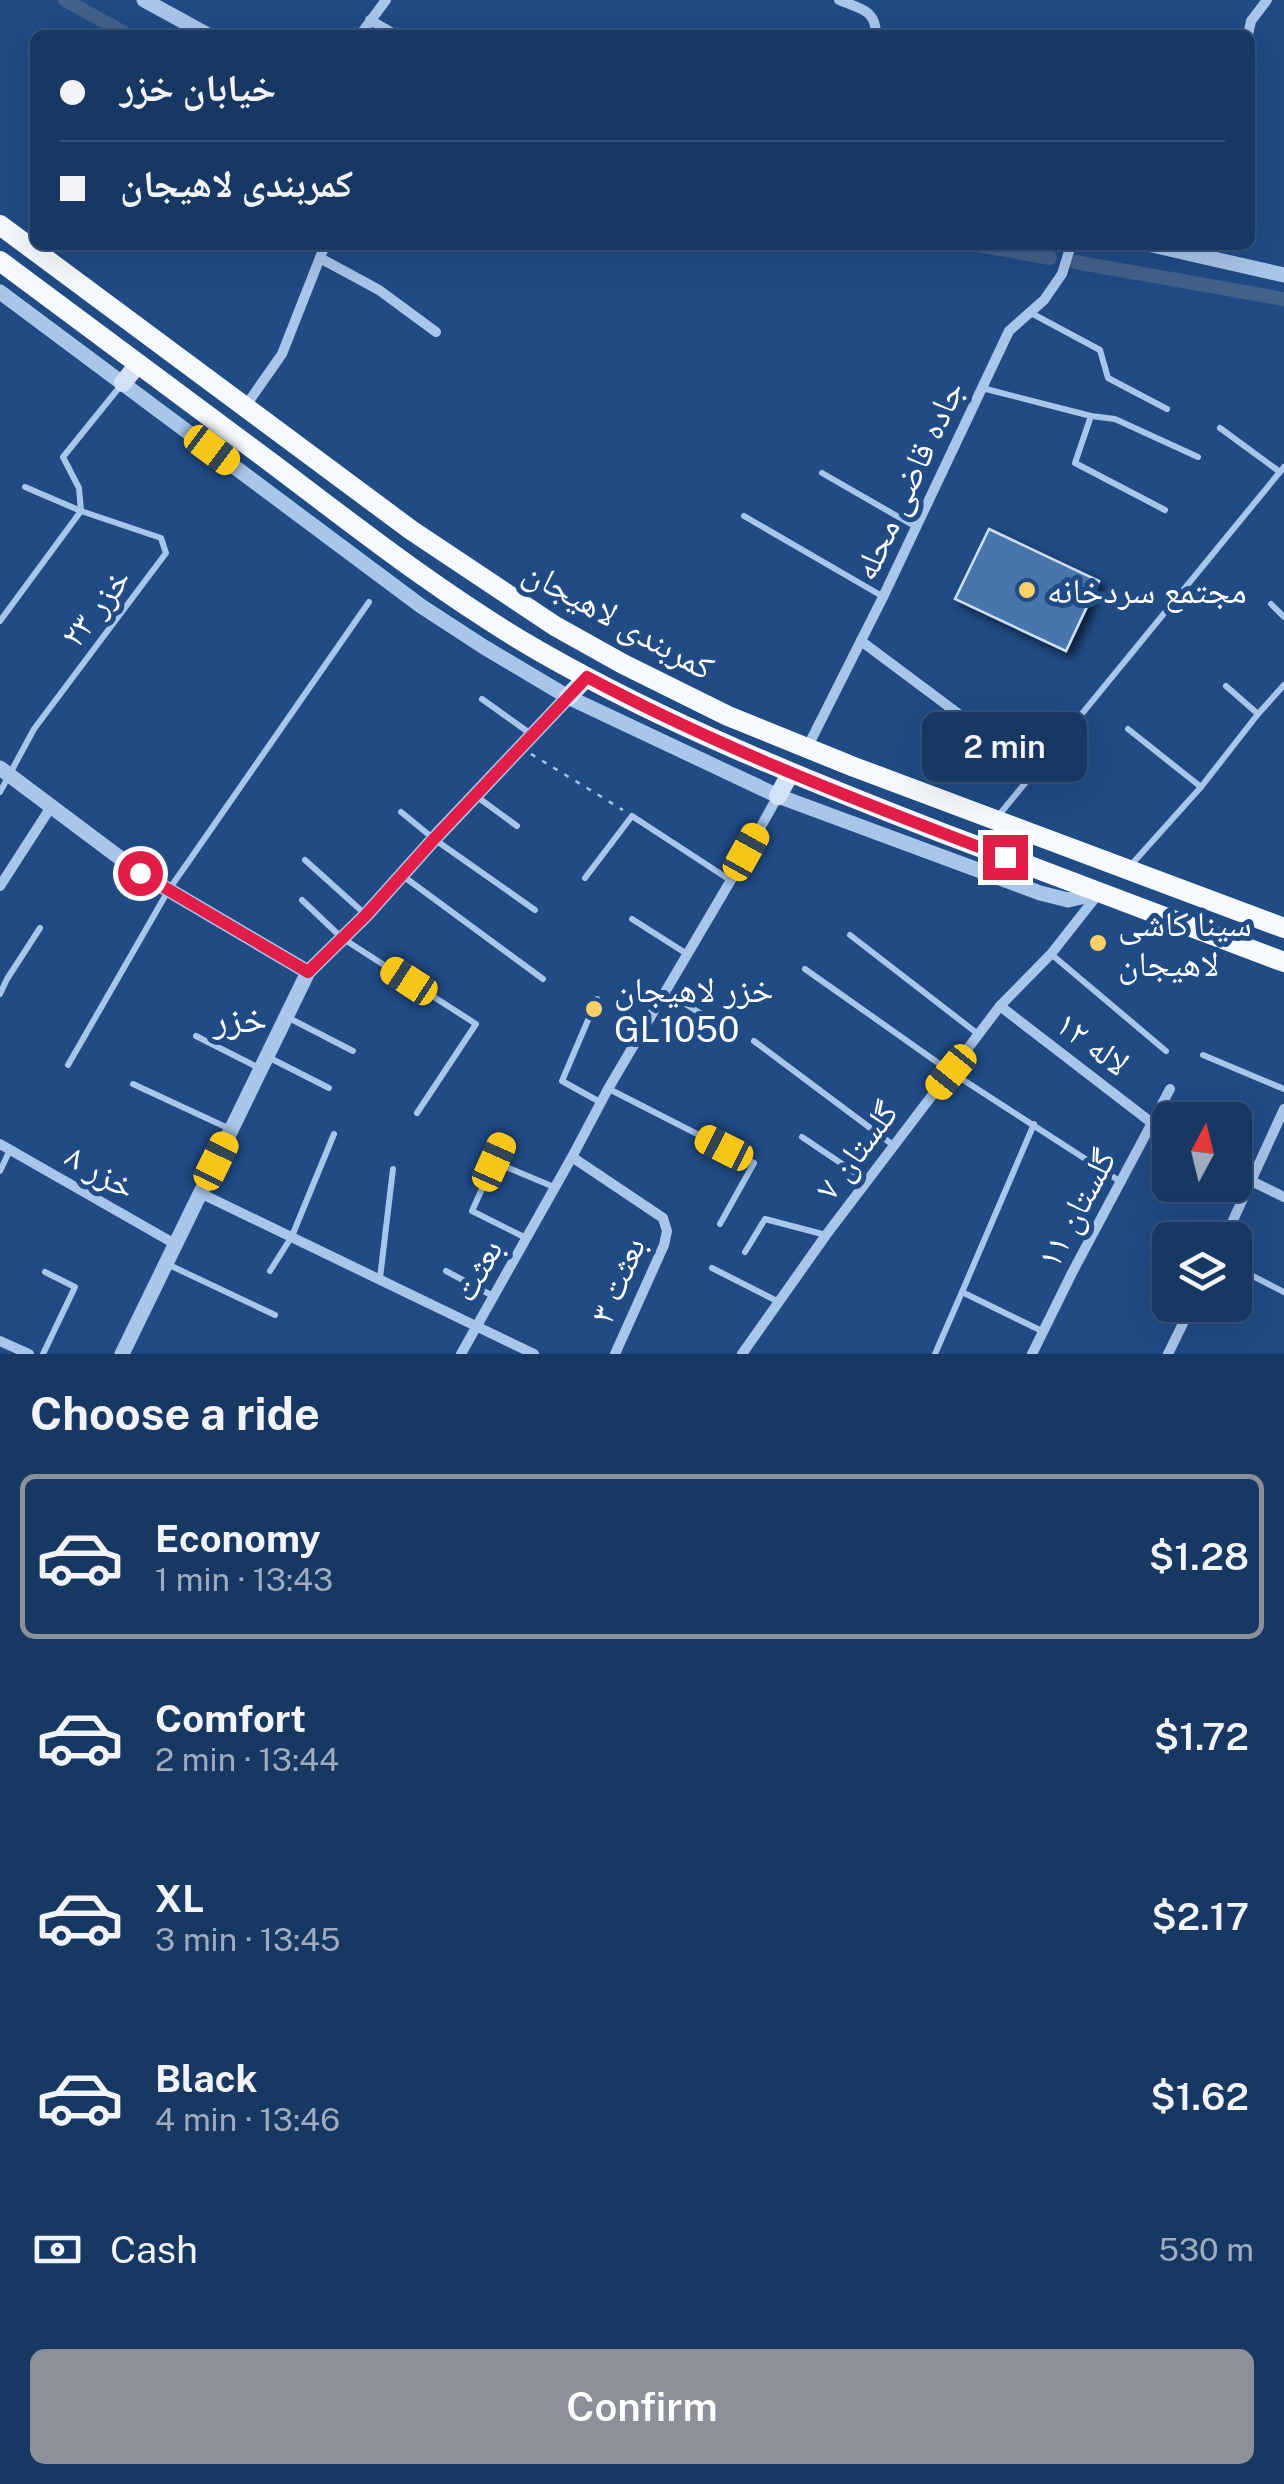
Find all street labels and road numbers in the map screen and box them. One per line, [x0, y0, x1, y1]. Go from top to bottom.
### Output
street label: جاده قاضی محله [844, 374, 973, 587]
street label: کمربندی لاهیجان [516, 550, 721, 689]
street label: خزر ۲۳ [51, 559, 139, 655]
street label: لاله ۱۲ [1048, 1002, 1138, 1084]
street label: گلستان ۷ [806, 1093, 907, 1208]
street label: خزر ۸ [59, 1135, 143, 1207]
street label: گلستان ۱۱ [1028, 1142, 1125, 1275]
street label: بعثت [443, 1231, 511, 1309]
street label: بعثت ۳ [581, 1231, 653, 1329]

